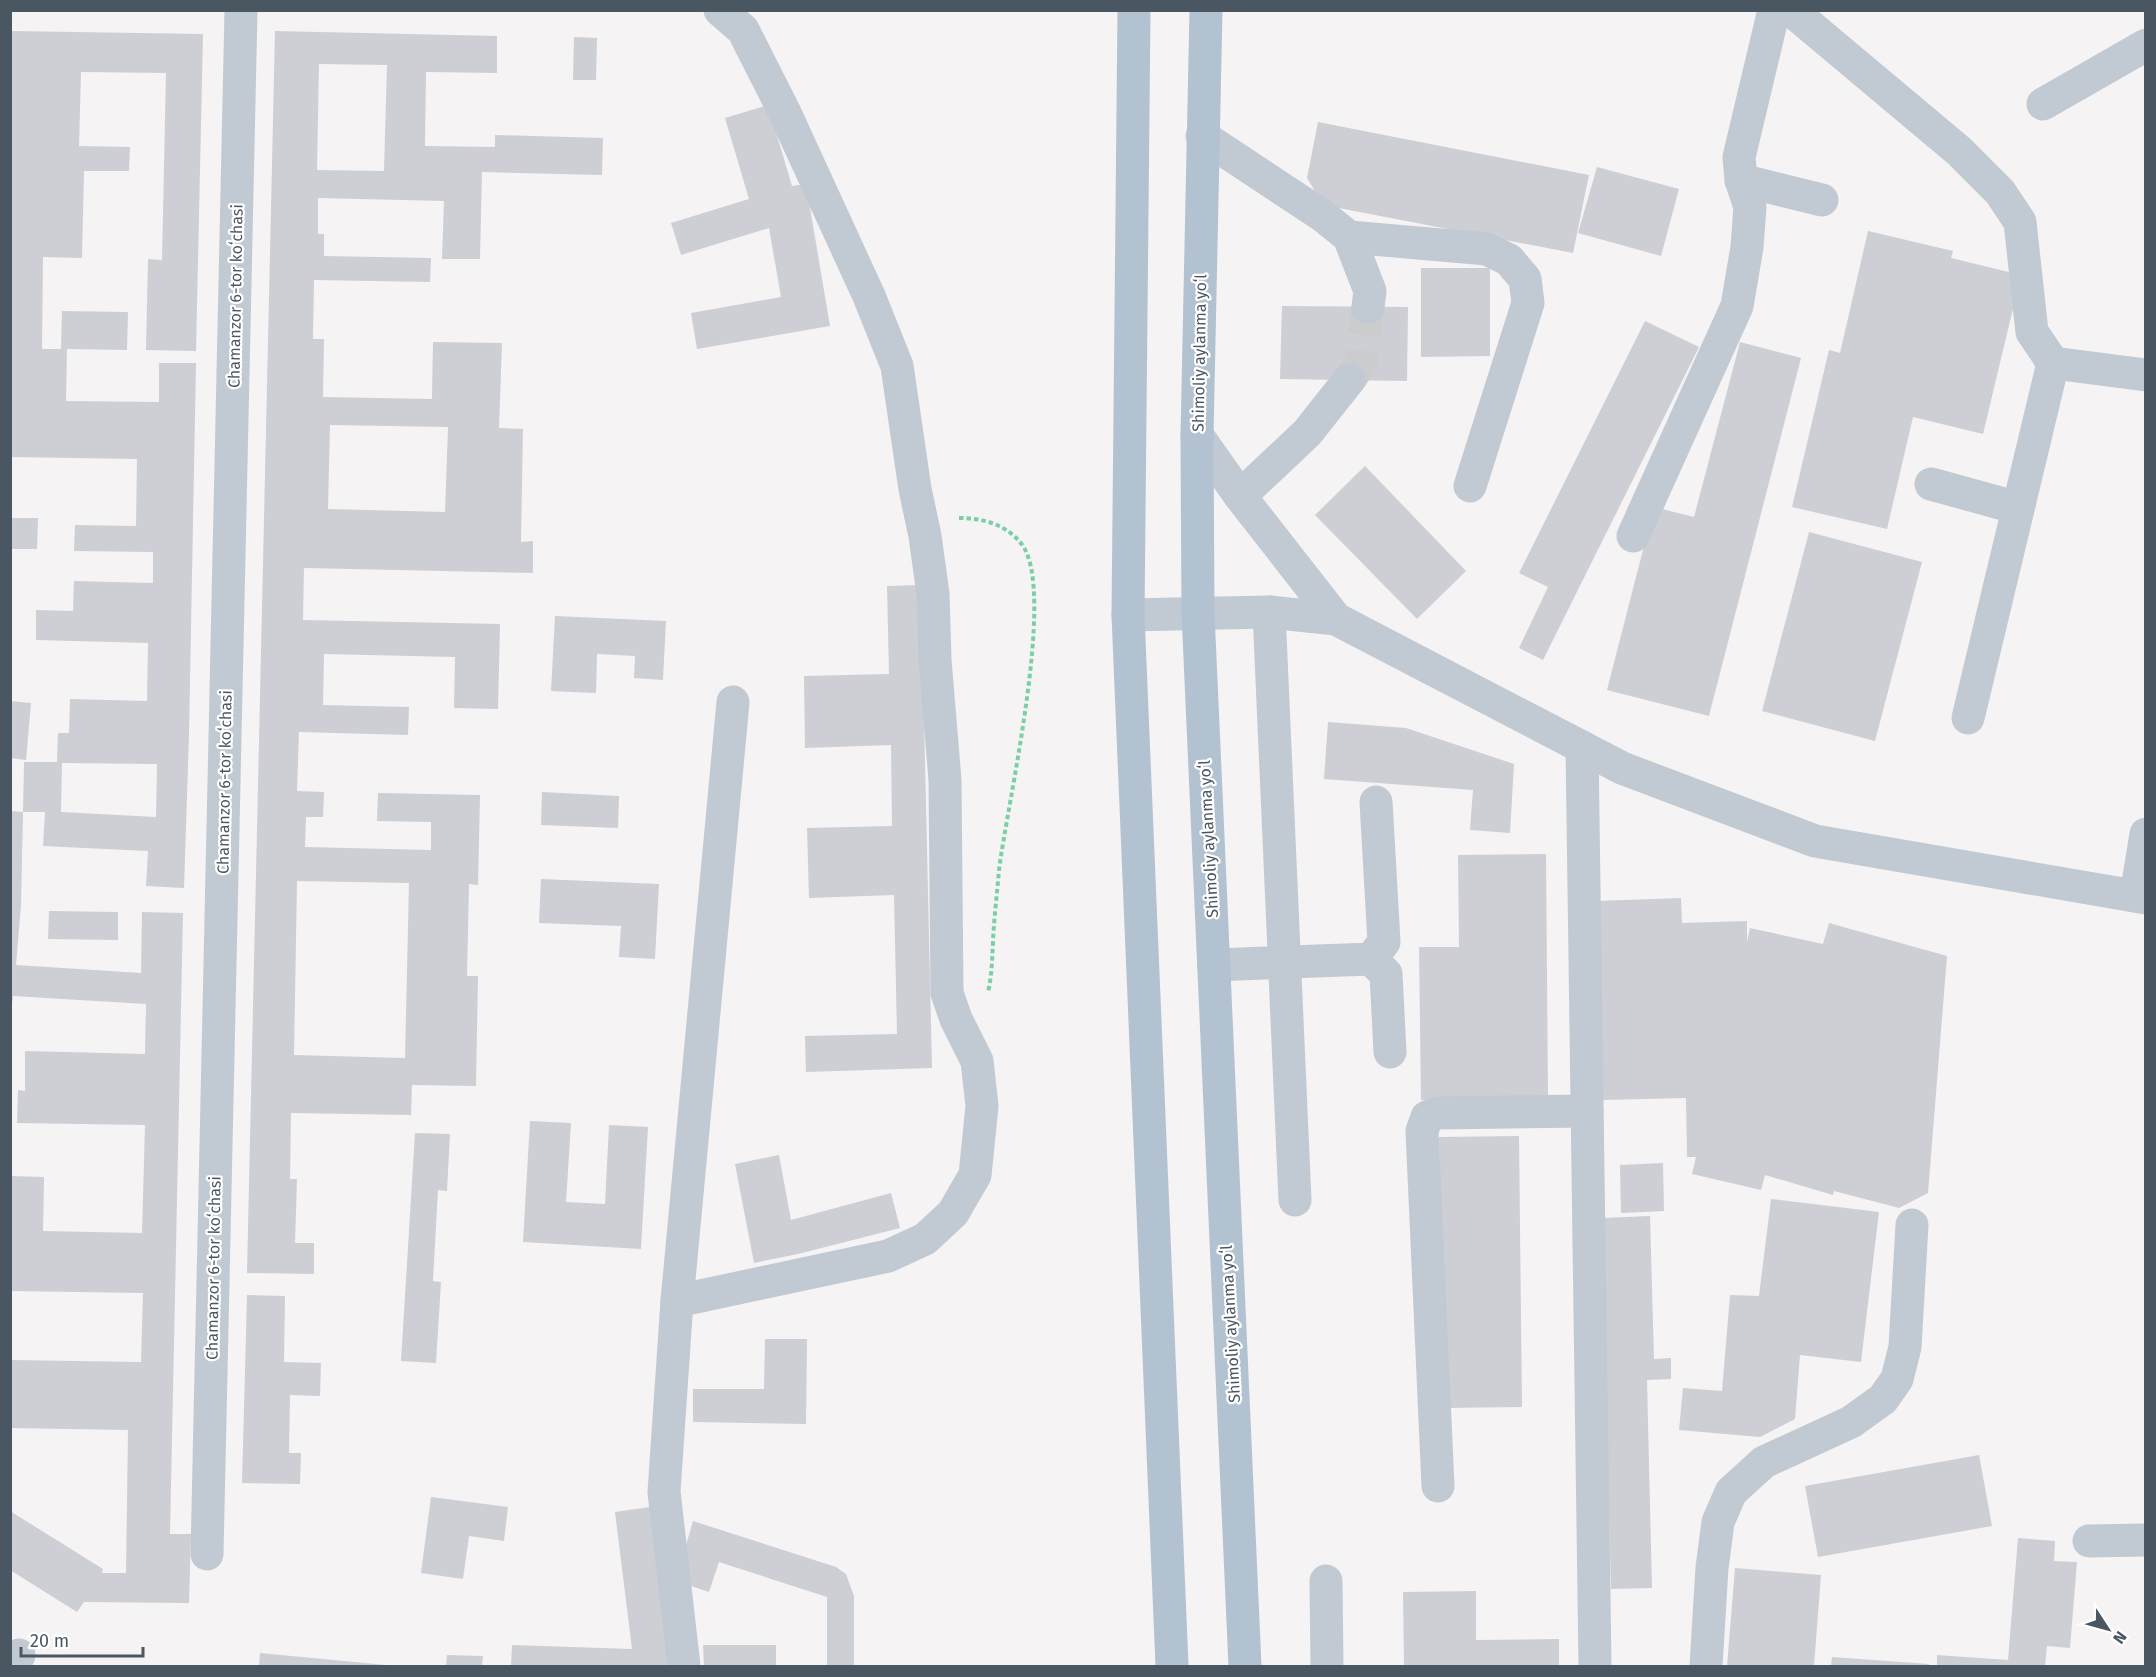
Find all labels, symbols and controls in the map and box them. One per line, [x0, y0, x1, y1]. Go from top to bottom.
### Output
street label: Chamanzor 6-tor koʻchasi [224, 204, 247, 388]
street label: Shimoliy aylanma yoʻl [1189, 274, 1210, 432]
street label: Chamanzor 6-tor koʻchasi [213, 690, 236, 874]
street label: Shimoliy aylanma yoʻl [1195, 759, 1222, 918]
street label: Chamanzor 6-tor koʻchasi [202, 1176, 225, 1360]
street label: Shimoliy aylanma yoʻl [1217, 1244, 1244, 1403]
north arrow [2078, 1599, 2138, 1659]
scale bar [21, 1620, 142, 1658]
text: N [2109, 1628, 2131, 1647]
text: 20 m [30, 1630, 69, 1652]

